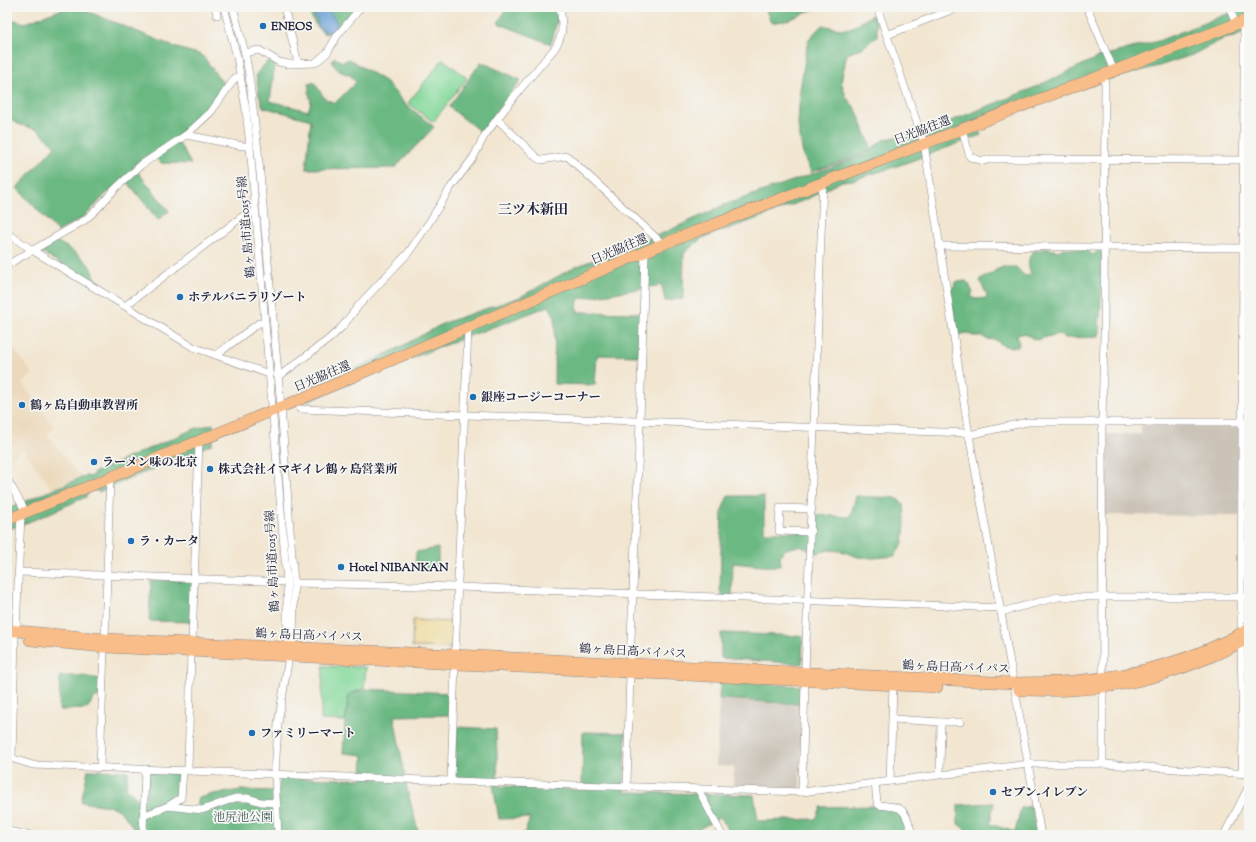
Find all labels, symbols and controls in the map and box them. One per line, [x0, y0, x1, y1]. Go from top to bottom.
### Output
place label: ENEOS [270, 18, 312, 36]
marker: ENEOS [258, 21, 268, 31]
street label: 日光脇往還 [891, 112, 954, 150]
street label: 鶴ヶ島市道1015号線 [234, 175, 260, 279]
district label: 三ツ木新田 [498, 201, 568, 221]
street label: 日光脇往還 [588, 230, 651, 270]
place label: ホテルバニラリゾート [188, 289, 307, 307]
marker: ホテルバニラリゾート [175, 292, 185, 302]
street label: 日光脇往還 [291, 357, 354, 397]
place label: 銀座コージーコーナー [481, 389, 601, 407]
marker: 銀座コージーコーナー [468, 392, 478, 402]
place label: 鶴ヶ島自動車教習所 [30, 397, 138, 415]
marker: 鶴ヶ島自動車教習所 [17, 400, 27, 410]
place label: ラーメン味の北京 [102, 454, 197, 472]
marker: ラーメン味の北京 [89, 457, 99, 467]
place label: 株式会社イマギイレ鶴ヶ島営業所 [218, 461, 398, 479]
marker: 株式会社イマギイレ鶴ヶ島営業所 [205, 464, 215, 474]
street label: 鶴ヶ島市道1015号線 [261, 509, 285, 613]
place label: ラ・カータ [139, 533, 199, 551]
marker: ラ・カータ [126, 536, 136, 546]
place label: Hotel NIBANKAN [348, 559, 449, 577]
marker: Hotel NIBANKAN [336, 562, 346, 572]
street label: 鶴ヶ島日高バイパス [255, 625, 363, 647]
street label: 鶴ヶ島日高バイパス [579, 640, 687, 664]
street label: 鶴ヶ島日高バイパス [902, 657, 1010, 679]
place label: ファミリーマート [260, 725, 356, 743]
marker: ファミリーマート [247, 728, 257, 738]
place label: セブン-イレブン [1001, 784, 1088, 802]
marker: セブン-イレブン [988, 787, 998, 797]
park label: 池尻池公園 [213, 809, 273, 827]

